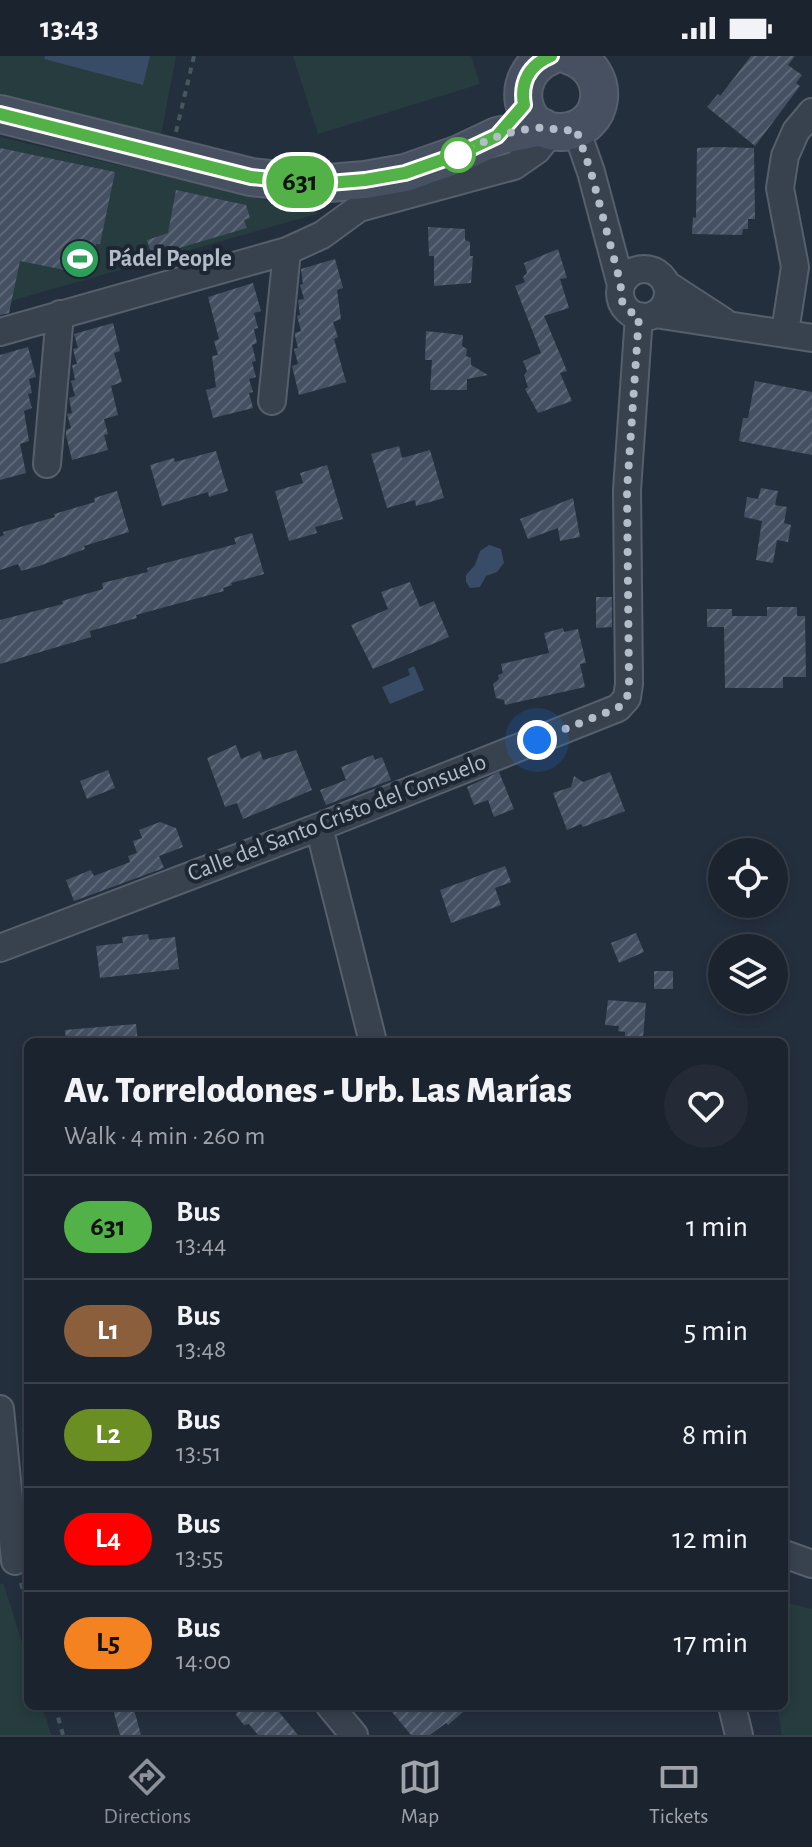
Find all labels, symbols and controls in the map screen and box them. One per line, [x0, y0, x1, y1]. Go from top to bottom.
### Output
text: 13:43 [40, 13, 99, 43]
unlabelled marker [441, 138, 475, 172]
line badge: 631 [254, 156, 346, 208]
text: 631 [282, 168, 318, 196]
sports icon: Pádel People [59, 238, 101, 280]
place label: Pádel People [108, 247, 232, 271]
your location [517, 720, 557, 760]
street label: Calle del Santo Cristo del Consuelo [184, 750, 490, 886]
map controls [708, 838, 788, 1014]
button: locate [708, 838, 788, 918]
button: layers [708, 934, 788, 1014]
button: heart [664, 1064, 748, 1148]
text: Av. Torrelodones - Urb. Las Marías [64, 1072, 572, 1110]
text: Walk · 4 min · 260 m [64, 1123, 265, 1149]
text: Bus [176, 1197, 221, 1227]
text: 1 min [686, 1212, 748, 1242]
text: 631 [90, 1213, 126, 1241]
text: 13:44 [176, 1232, 227, 1258]
text: Bus [176, 1301, 221, 1331]
text: 5 min [684, 1316, 748, 1346]
text: L1 [97, 1317, 119, 1345]
text: 13:48 [176, 1336, 226, 1362]
text: Bus [176, 1405, 221, 1435]
text: 8 min [682, 1420, 748, 1450]
text: L2 [95, 1421, 121, 1449]
text: 13:51 [176, 1440, 221, 1466]
text: Bus [176, 1509, 221, 1539]
text: 12 min [672, 1524, 748, 1554]
text: L4 [95, 1525, 121, 1553]
text: 13:55 [176, 1544, 223, 1570]
text: Bus [176, 1613, 221, 1643]
text: 17 min [673, 1628, 748, 1658]
text: L5 [96, 1629, 120, 1657]
text: 14:00 [176, 1648, 231, 1674]
tab: Directions [103, 1755, 191, 1829]
tab: Map [398, 1755, 442, 1829]
tab: Tickets [649, 1755, 709, 1829]

